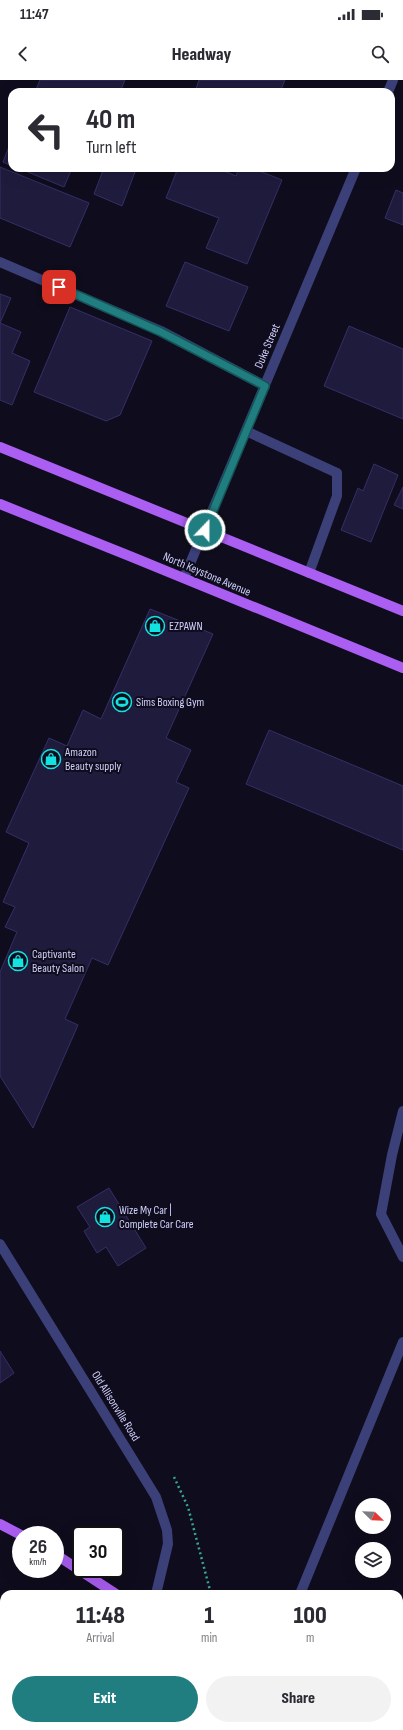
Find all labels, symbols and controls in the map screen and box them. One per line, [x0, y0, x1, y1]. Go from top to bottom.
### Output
text: 11:47 [20, 5, 48, 24]
icon: back [12, 43, 34, 65]
icon: search [369, 43, 391, 65]
text: Headway [172, 44, 231, 65]
text: 40 m [86, 103, 135, 136]
icon: left [20, 104, 72, 156]
text: Turn left [86, 137, 137, 158]
pin [42, 270, 76, 304]
icon: arrive [48, 276, 70, 298]
street label: Duke Street [251, 321, 284, 371]
position arrow [184, 509, 226, 551]
street label: North Keystone Avenue [161, 549, 253, 600]
shop icon: EZPAWN [144, 615, 166, 637]
place label: EZPAWN [169, 619, 203, 634]
sports icon: Sims Boxing Gym [111, 691, 133, 713]
place label: Sims Boxing Gym [136, 695, 205, 710]
place label: Amazon Beauty supply [64, 745, 122, 774]
shop icon: Amazon Beauty supply [40, 748, 62, 770]
place label: Captivante Beauty Salon [32, 947, 84, 976]
shop icon: Captivante Beauty Salon [7, 950, 29, 972]
place label: Wize My Car | Complete Car Care [119, 1203, 194, 1232]
shop icon: Wize My Car | Complete Car Care [94, 1206, 116, 1228]
street label: Old Allisonville Road [88, 1368, 143, 1444]
north arrow [355, 1498, 391, 1534]
map controls [355, 1498, 391, 1578]
speed limit sign: 30 [72, 1526, 124, 1578]
text: 26 [29, 1535, 47, 1559]
button: layers [355, 1542, 391, 1578]
text: km/h [29, 1556, 47, 1568]
text: 11:48 [76, 1601, 125, 1630]
text: 1 [204, 1601, 214, 1630]
text: 100 [294, 1601, 327, 1630]
text: Arrival [87, 1630, 115, 1646]
text: min [201, 1630, 217, 1646]
text: m [306, 1630, 314, 1646]
button: Exit [12, 1676, 198, 1722]
button: Share [206, 1676, 391, 1722]

